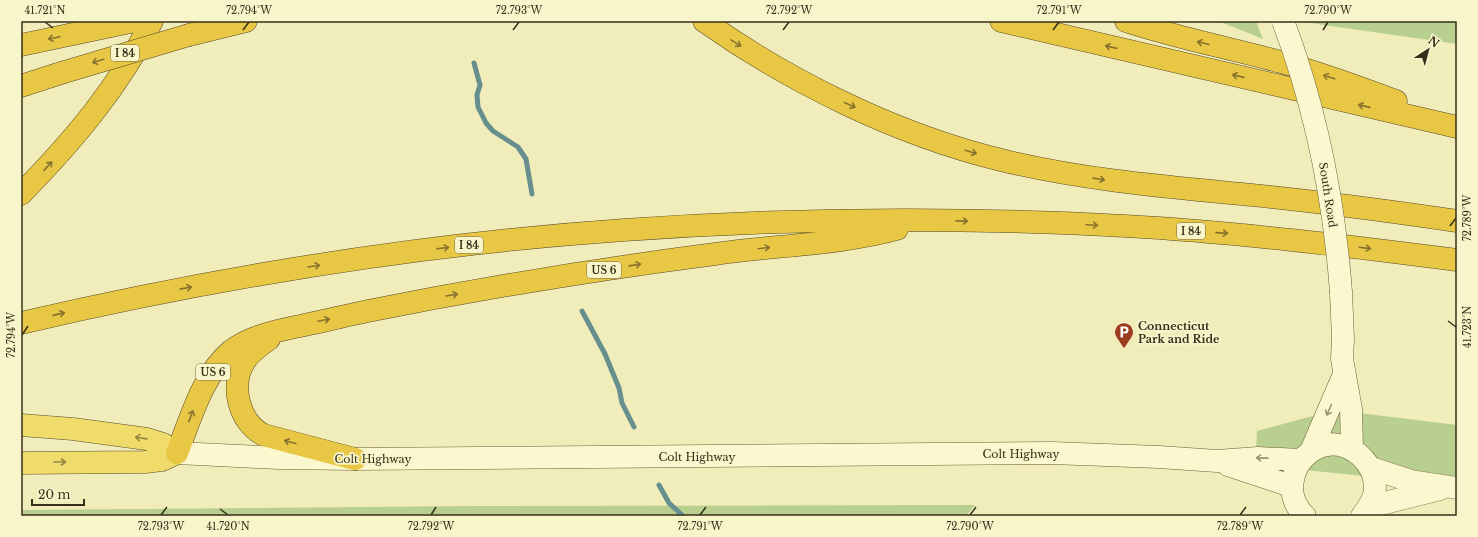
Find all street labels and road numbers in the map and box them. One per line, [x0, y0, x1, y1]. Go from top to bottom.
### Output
road number: I 84 [111, 45, 139, 61]
street label: South Road [1316, 161, 1340, 229]
road number: I 84 [1177, 223, 1205, 239]
road number: I 84 [455, 237, 483, 253]
road number: US 6 [587, 262, 621, 278]
road number: US 6 [196, 364, 230, 380]
street label: Colt Highway [983, 447, 1059, 461]
street label: Colt Highway [659, 450, 735, 464]
street label: Colt Highway [335, 452, 411, 466]

